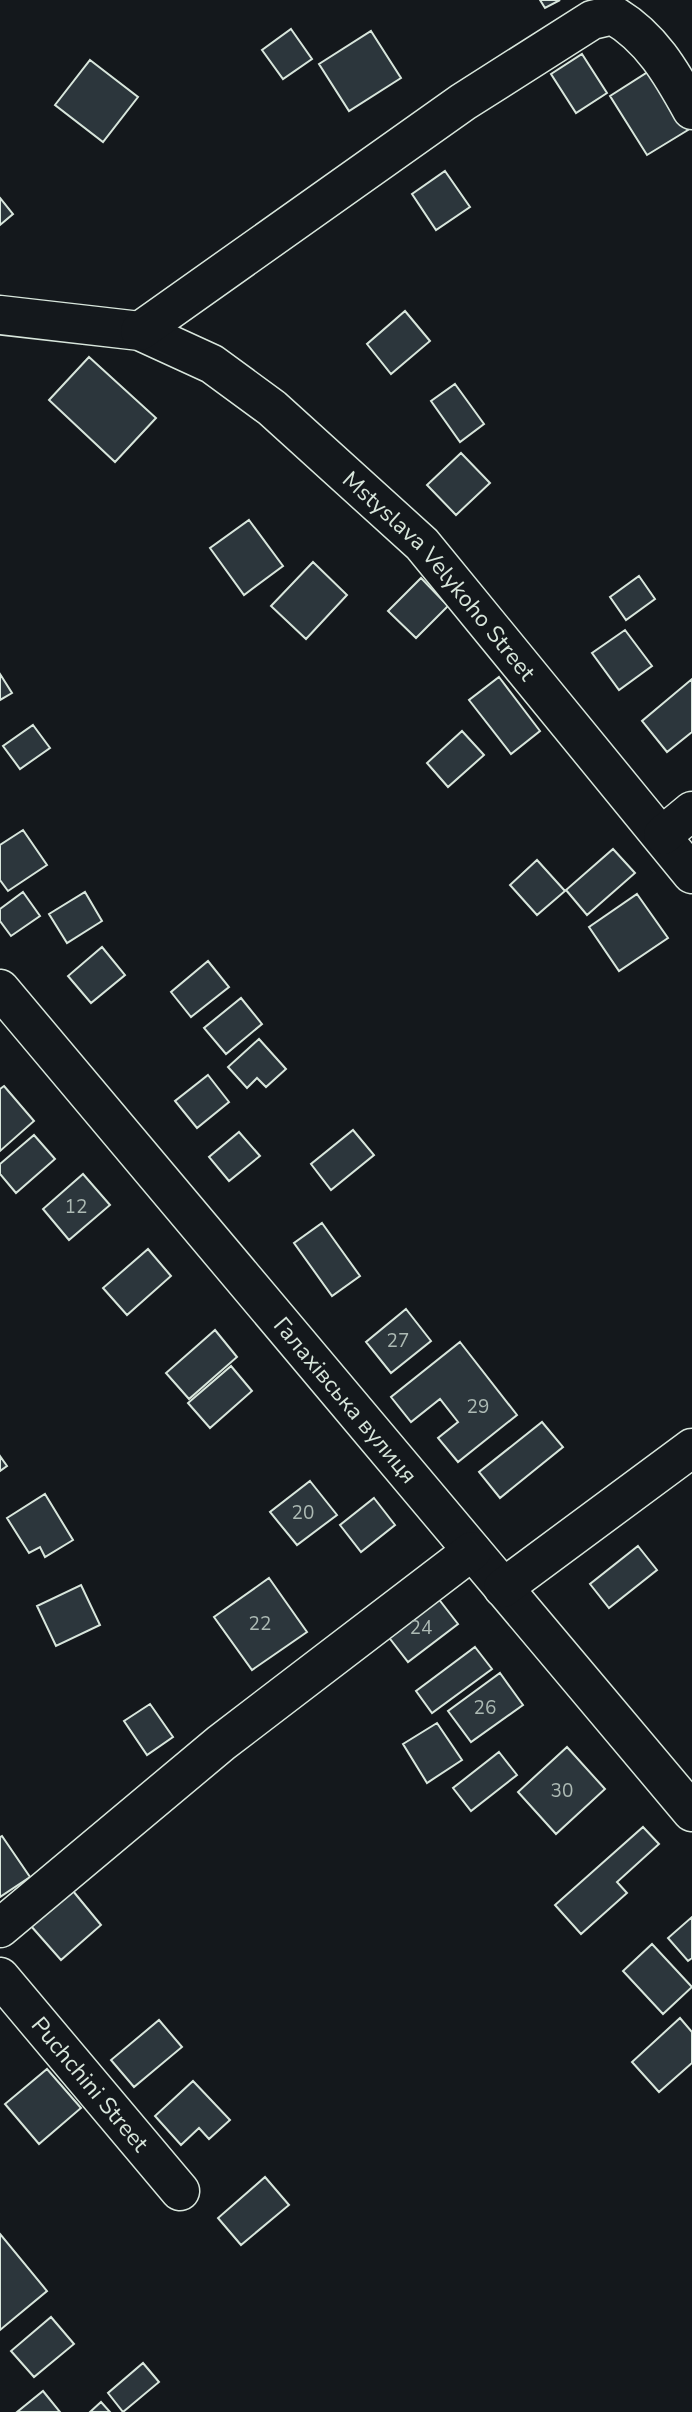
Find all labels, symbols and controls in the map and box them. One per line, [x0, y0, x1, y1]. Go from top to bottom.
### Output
street label: Mstyslava Velykoho Street [336, 464, 543, 688]
house number: 12 [65, 1194, 87, 1220]
street label: Галахівська вулиця [267, 1310, 424, 1490]
house number: 27 [387, 1328, 409, 1354]
house number: 29 [467, 1394, 489, 1420]
house number: 20 [292, 1500, 314, 1526]
house number: 22 [249, 1611, 271, 1637]
house number: 24 [410, 1615, 432, 1641]
house number: 26 [474, 1695, 496, 1721]
house number: 30 [551, 1778, 573, 1804]
street label: Puchchini Street [24, 2010, 156, 2159]

